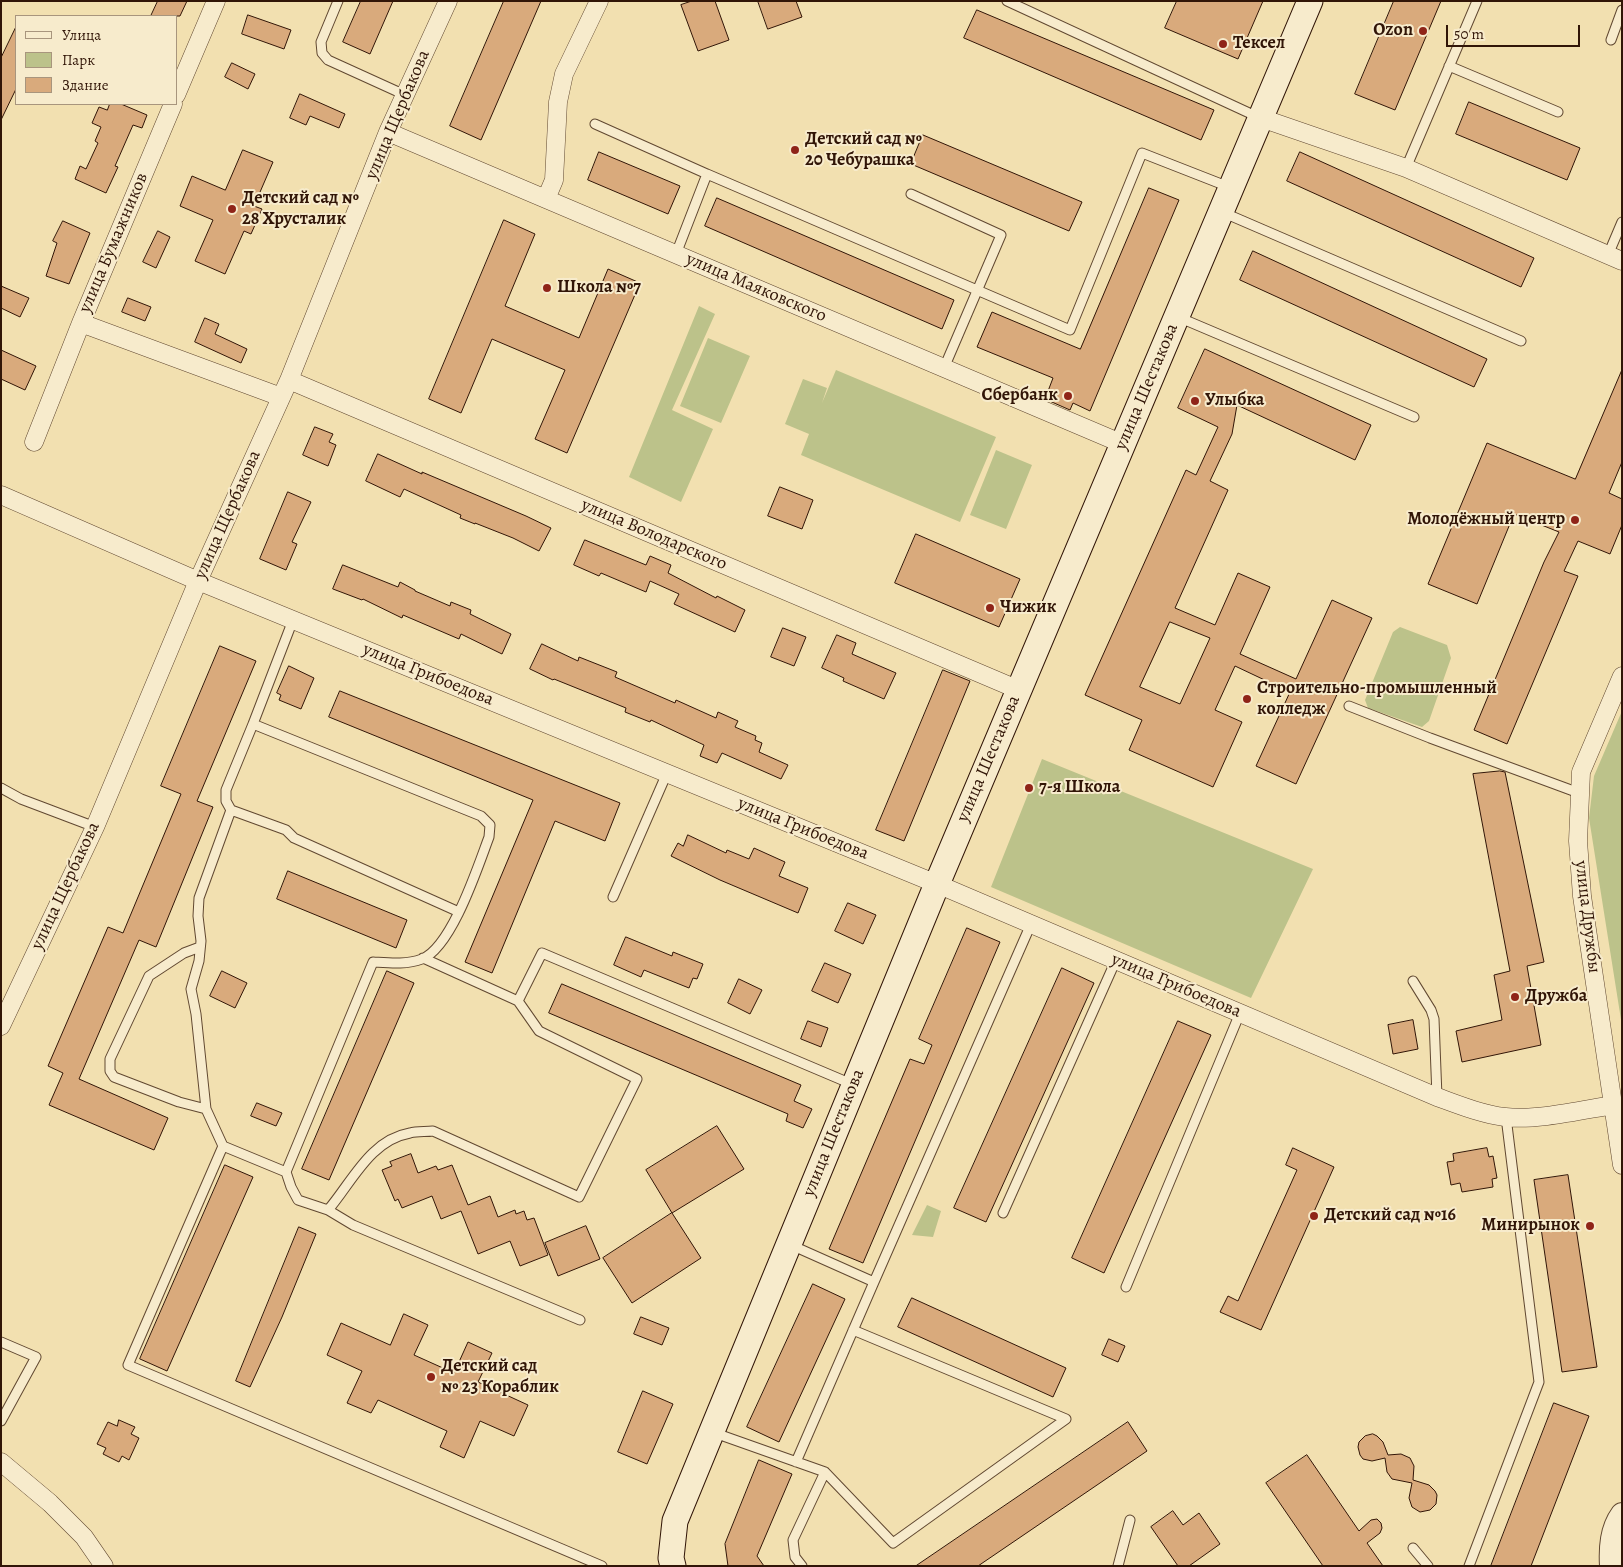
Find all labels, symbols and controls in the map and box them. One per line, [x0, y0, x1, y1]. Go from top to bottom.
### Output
legend [15, 15, 178, 105]
scale bar [1448, 15, 1582, 47]
place label: Ozon [1373, 20, 1413, 42]
text: 50 m [1454, 24, 1484, 44]
text: Улица [62, 25, 101, 45]
marker: Ozon [1417, 25, 1429, 37]
place label: Тексел [1233, 33, 1285, 55]
marker: Тексел [1217, 38, 1229, 50]
street label: улица Щербакова [361, 47, 435, 183]
text: Парк [62, 50, 95, 70]
text: Здание [62, 75, 109, 95]
place label: Детский сад № 20 Чебурашка [805, 129, 922, 172]
marker: Детский сад № 20 Чебурашка [789, 144, 801, 156]
street label: улица Бумажников [75, 170, 153, 316]
place label: Детский сад № 28 Хрусталик [242, 188, 359, 230]
marker: Детский сад № 28 Хрусталик [226, 203, 238, 215]
street label: улица Маяковского [682, 249, 830, 327]
place label: Школа №7 [557, 277, 641, 299]
marker: Школа №7 [541, 282, 553, 294]
street label: улица Шестакова [1111, 320, 1183, 454]
place label: Сбербанк [981, 385, 1058, 407]
marker: Сбербанк [1062, 390, 1074, 402]
place label: Улыбка [1205, 390, 1264, 412]
marker: Улыбка [1189, 395, 1201, 407]
street label: улица Щербакова [190, 447, 266, 583]
street label: улица Володарского [578, 495, 730, 575]
place label: Молодёжный центр [1407, 509, 1565, 531]
marker: Молодёжный центр [1569, 514, 1581, 526]
place label: Чижик [1000, 597, 1056, 619]
marker: Чижик [984, 602, 996, 614]
street label: улица Грибоедова [359, 639, 497, 711]
place label: Строительно-промышленный колледж [1257, 678, 1497, 721]
street label: улица Шестакова [953, 692, 1025, 826]
marker: Строительно-промышленный колледж [1241, 693, 1253, 705]
place label: 7-я Школа [1039, 777, 1120, 799]
marker: 7-я Школа [1023, 782, 1035, 794]
street label: улица Грибоедова [734, 793, 872, 865]
street label: улица Щербакова [27, 819, 105, 953]
street label: улица Дружбы [1569, 859, 1605, 975]
street label: улица Грибоедова [1108, 949, 1244, 1023]
place label: Дружба [1525, 986, 1587, 1008]
marker: Дружба [1509, 991, 1521, 1003]
street label: улица Шестакова [799, 1066, 869, 1200]
place label: Детский сад №16 [1324, 1205, 1456, 1227]
marker: Детский сад №16 [1308, 1210, 1320, 1222]
place label: Минирынок [1481, 1215, 1580, 1237]
marker: Минирынок [1584, 1220, 1596, 1232]
place label: Детский сад № 23 Кораблик [441, 1356, 559, 1398]
marker: Детский сад № 23 Кораблик [425, 1371, 437, 1383]

